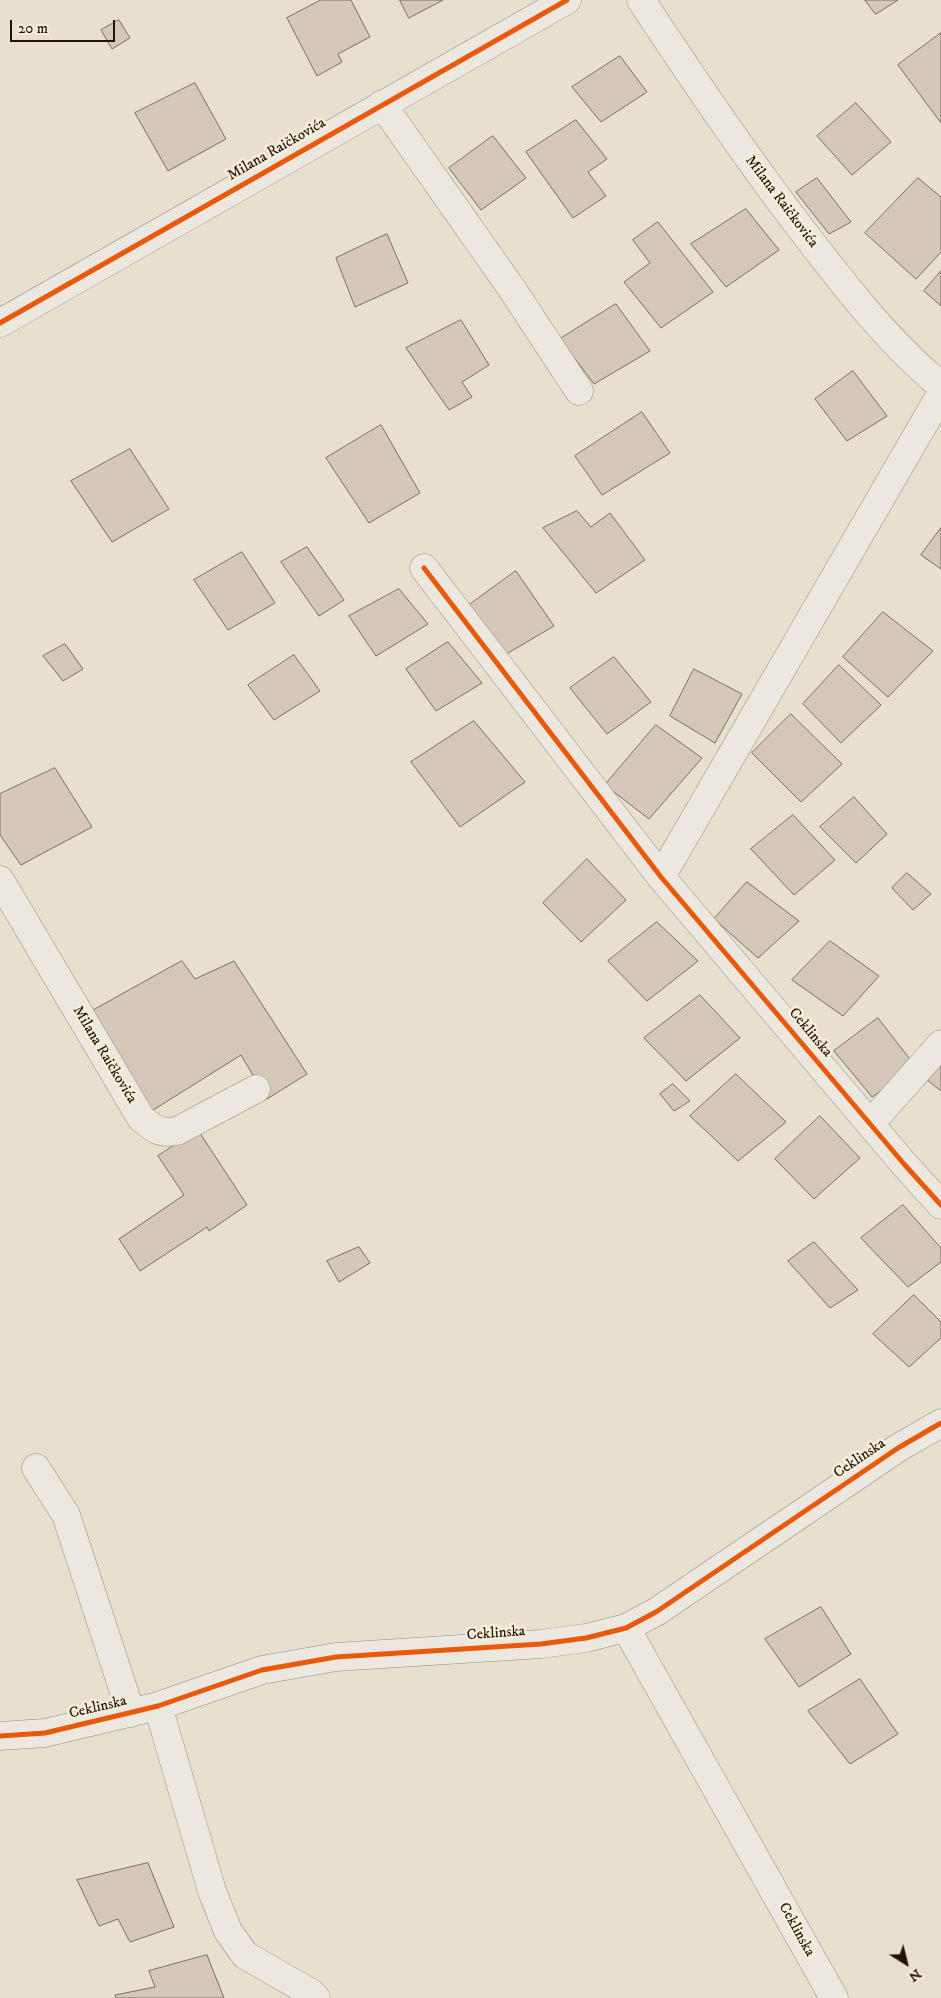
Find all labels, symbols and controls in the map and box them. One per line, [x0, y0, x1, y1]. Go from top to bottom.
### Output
scale bar [12, 10, 118, 42]
text: 20 m [18, 19, 48, 38]
street label: Milana Raičkovića [225, 115, 329, 185]
street label: Milana Raičkovića [741, 152, 821, 252]
street label: Milana Raičkovića [68, 1003, 140, 1107]
street label: Ceklinska [784, 1005, 836, 1061]
street label: Ceklinska [831, 1435, 889, 1483]
street label: Ceklinska [466, 1623, 526, 1645]
street label: Ceklinska [67, 1693, 129, 1723]
street label: Ceklinska [774, 1900, 818, 1960]
north arrow [881, 1938, 931, 1988]
text: N [905, 1964, 925, 1986]

